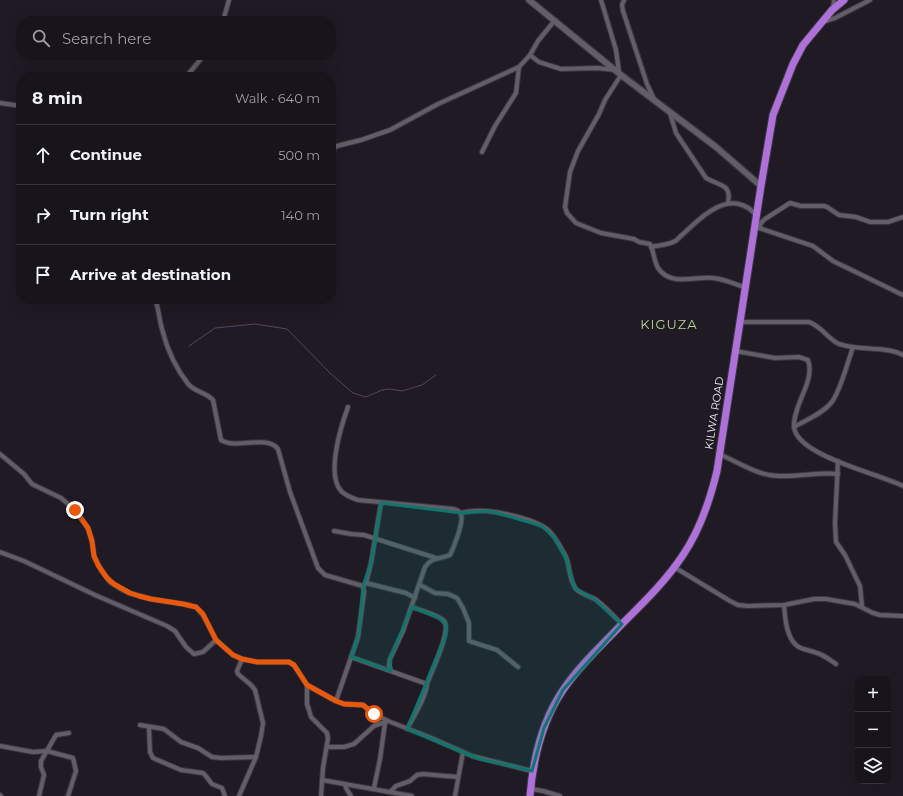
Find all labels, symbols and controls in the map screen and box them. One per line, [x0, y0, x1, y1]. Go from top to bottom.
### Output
search box [16, 16, 336, 60]
icon: search [30, 27, 52, 49]
text: Search here [62, 29, 151, 48]
text: 8 min [32, 88, 83, 108]
text: Walk · 640 m [235, 90, 320, 106]
icon: ahead [32, 144, 54, 166]
text: Continue [70, 145, 142, 164]
text: 500 m [278, 147, 320, 163]
icon: right [32, 204, 54, 226]
text: Turn right [70, 205, 149, 224]
text: 140 m [281, 207, 320, 223]
icon: arrive [32, 264, 54, 286]
text: Arrive at destination [70, 265, 231, 284]
district label: KIGUZA [640, 316, 698, 332]
street label: KILWA ROAD [701, 376, 727, 450]
route end [66, 501, 84, 519]
map controls [855, 676, 891, 784]
button: + [855, 676, 891, 712]
route start [365, 705, 383, 723]
button: − [855, 712, 891, 748]
button: layers [855, 748, 891, 784]

